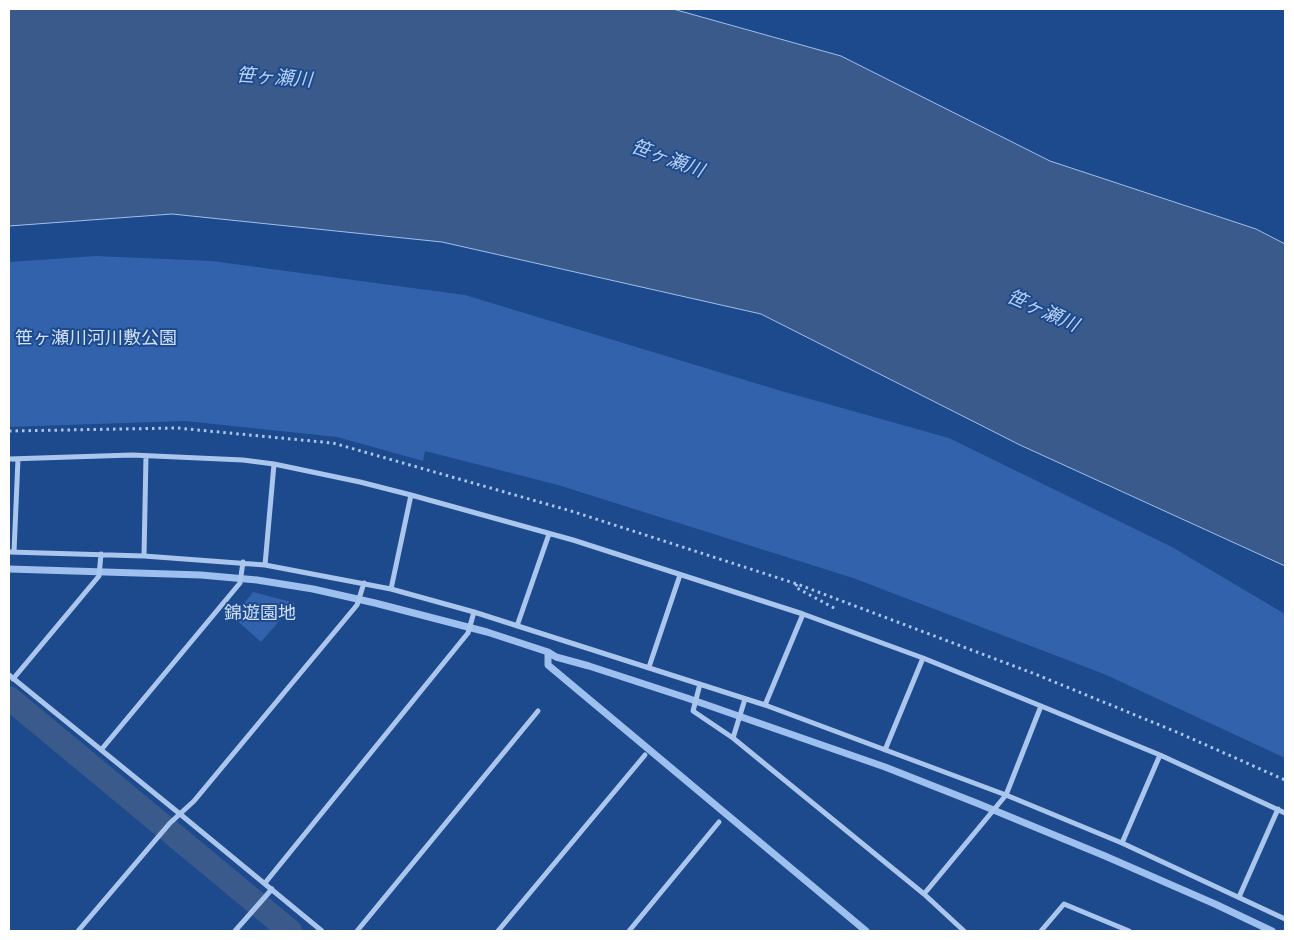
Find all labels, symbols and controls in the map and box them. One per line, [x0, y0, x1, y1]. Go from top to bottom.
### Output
water label: 笹ヶ瀬川 [235, 65, 313, 93]
water label: 笹ヶ瀬川 [627, 136, 707, 184]
water label: 笹ヶ瀬川 [1003, 286, 1081, 338]
park label: 笹ヶ瀬川河川敷公園 [15, 329, 177, 351]
park label: 錦遊園地 [224, 604, 296, 626]

